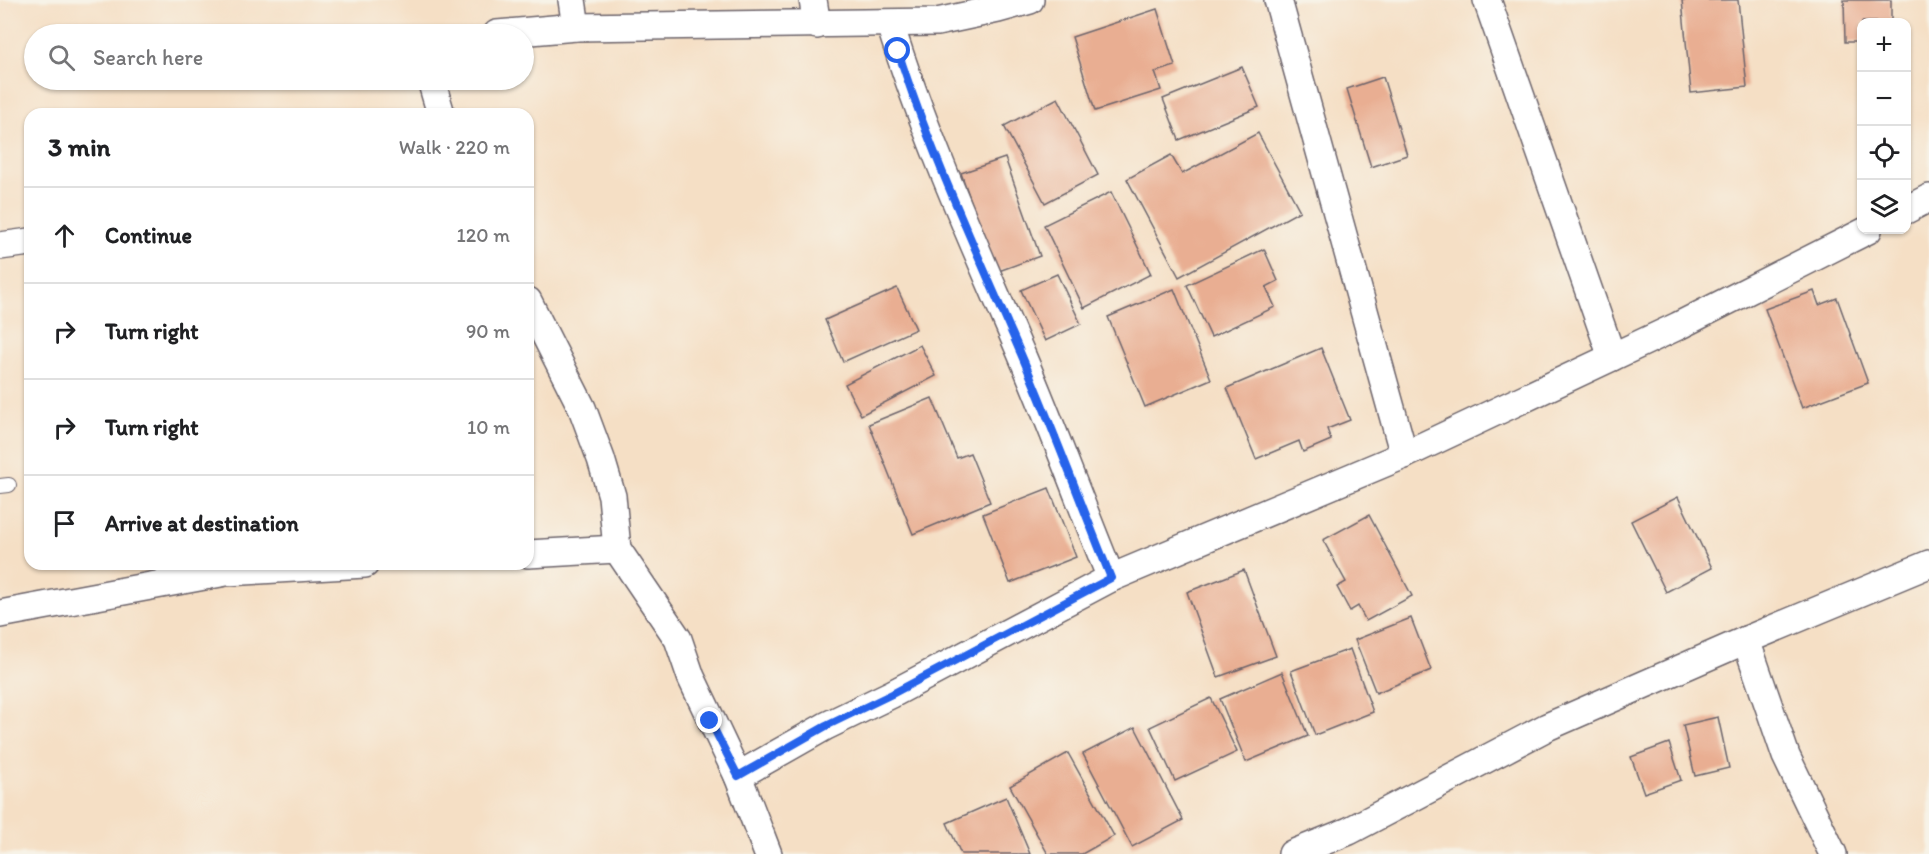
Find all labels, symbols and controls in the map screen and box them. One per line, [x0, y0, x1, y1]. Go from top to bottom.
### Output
map controls [1857, 18, 1911, 234]
button: + [1857, 18, 1911, 72]
search box [24, 24, 534, 90]
route start [884, 37, 910, 63]
icon: search [45, 41, 78, 74]
text: Search here [93, 44, 203, 71]
button: − [1857, 72, 1911, 126]
button: locate [1857, 126, 1911, 180]
text: 3 min [48, 131, 110, 163]
text: Walk · 220 m [399, 135, 510, 159]
button: layers [1857, 180, 1911, 234]
icon: ahead [48, 219, 81, 252]
text: Continue [105, 222, 192, 249]
text: 120 m [457, 223, 510, 247]
icon: right [48, 315, 81, 348]
text: Turn right [105, 318, 199, 345]
text: 90 m [466, 319, 510, 343]
icon: right [48, 411, 81, 444]
text: Turn right [105, 414, 199, 441]
text: 10 m [467, 415, 510, 439]
icon: arrive [48, 507, 81, 540]
text: Arrive at destination [105, 510, 299, 537]
route end [696, 707, 722, 733]

